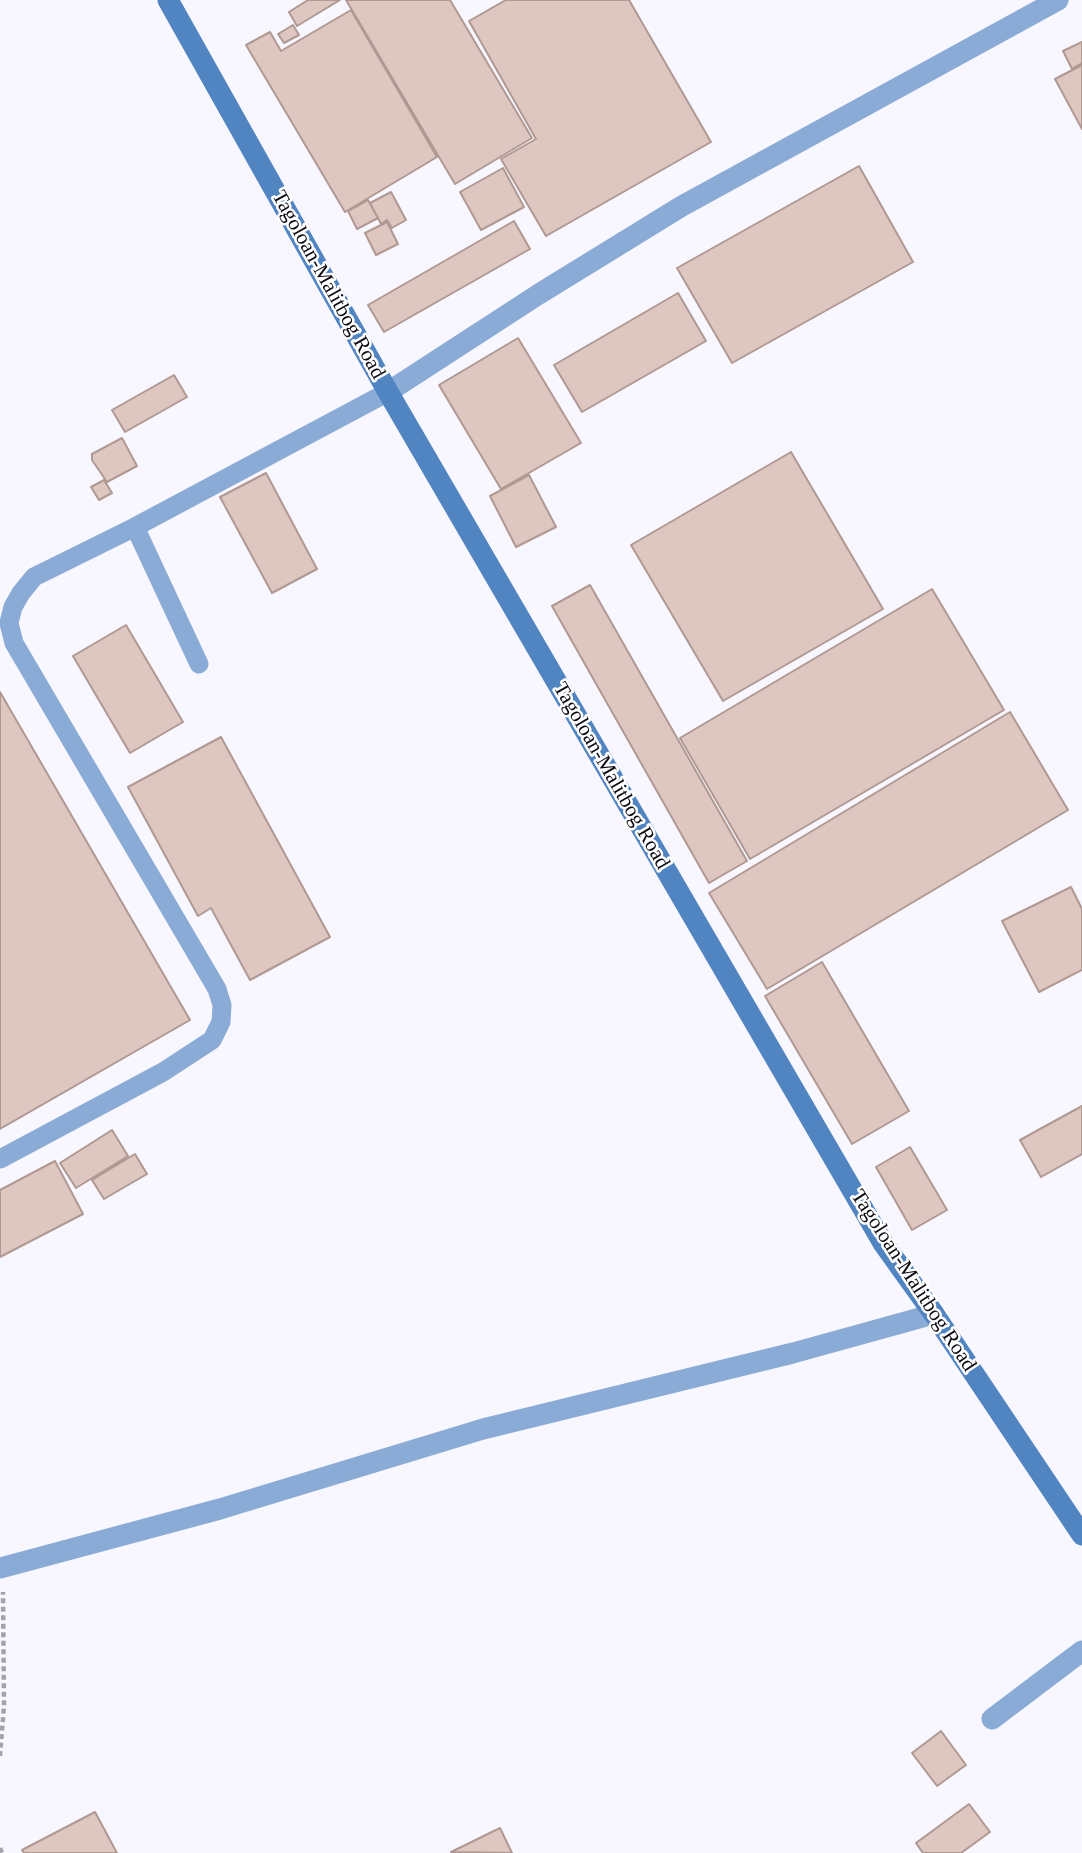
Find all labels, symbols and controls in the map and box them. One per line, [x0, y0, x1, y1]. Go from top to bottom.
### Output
street label: Tagoloan-Malitbog Road [266, 186, 390, 384]
street label: Tagoloan-Malitbog Road [547, 678, 675, 874]
street label: Tagoloan-Malitbog Road [845, 1185, 981, 1377]

